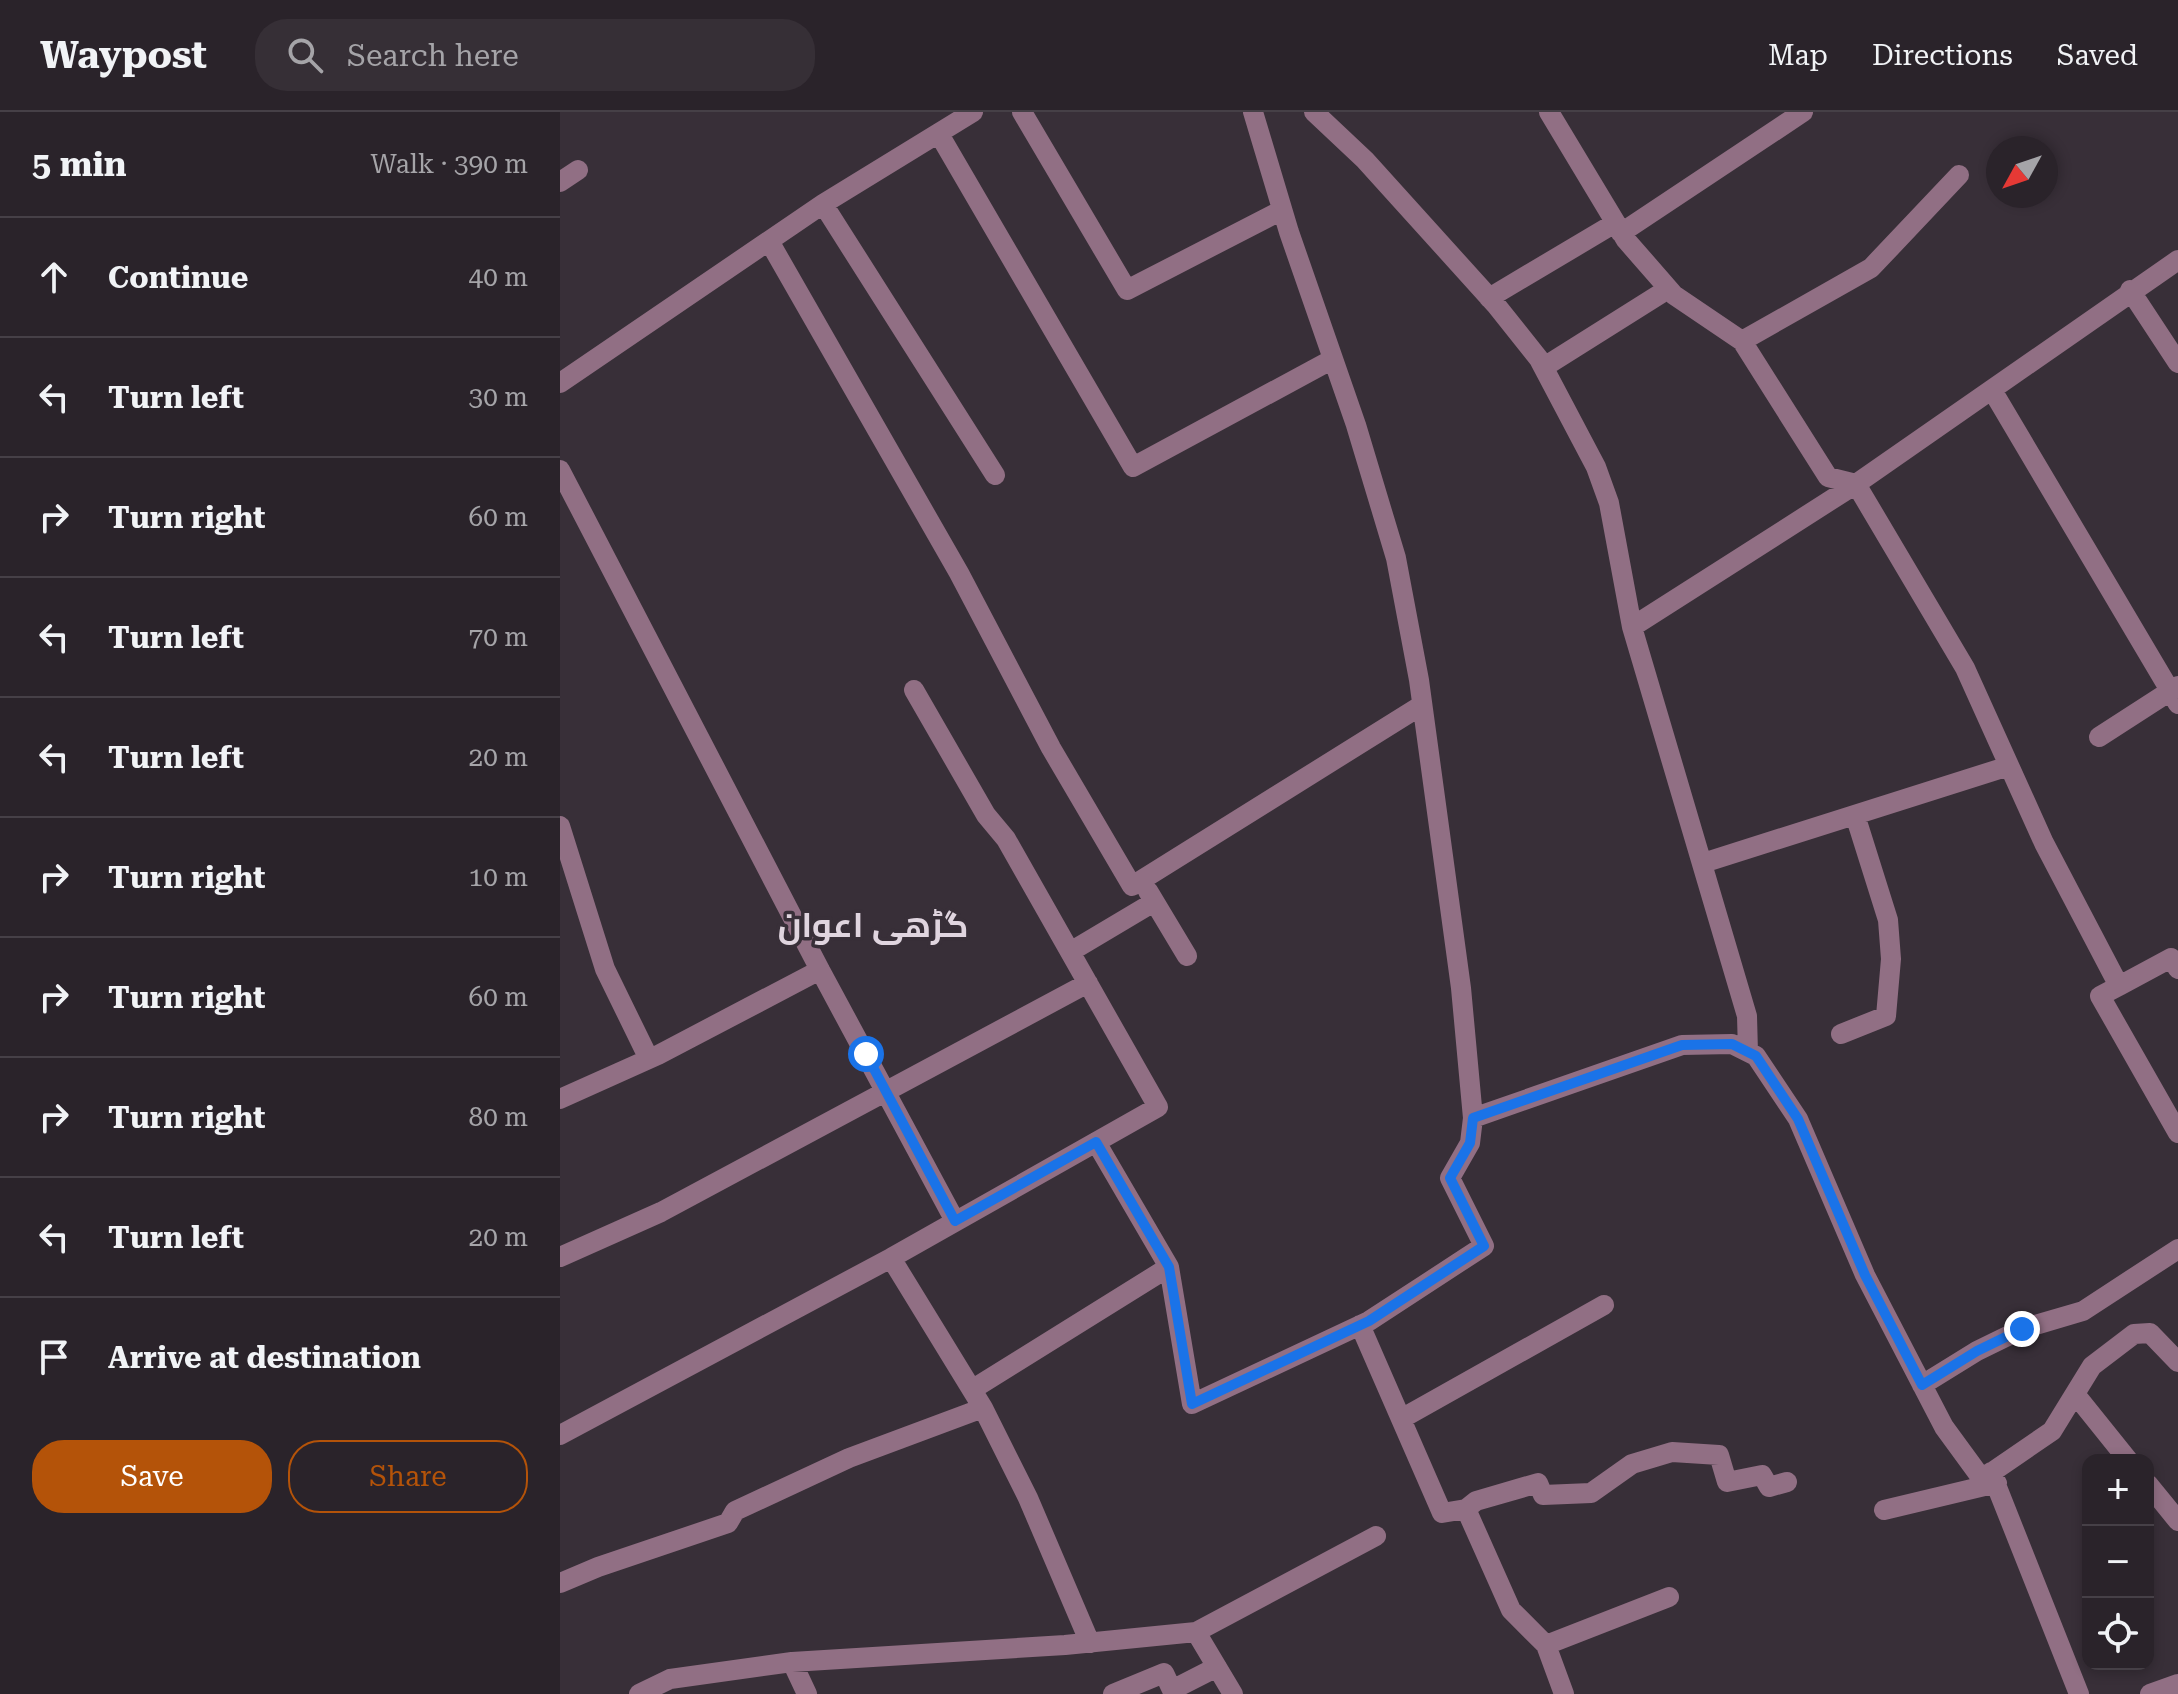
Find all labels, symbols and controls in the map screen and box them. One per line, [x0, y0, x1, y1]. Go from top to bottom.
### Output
search box [255, 19, 815, 91]
text: Waypost [40, 33, 207, 77]
icon: search [283, 33, 327, 77]
text: Search here [347, 38, 519, 73]
text: Map [1768, 39, 1828, 72]
text: Directions [1872, 39, 2013, 72]
text: Saved [2057, 39, 2138, 72]
north arrow [1986, 136, 2058, 208]
text: 5 min [32, 144, 127, 184]
text: Walk · 390 m [370, 149, 528, 179]
icon: ahead [32, 255, 76, 299]
text: Continue [108, 260, 248, 295]
text: 40 m [469, 262, 528, 292]
icon: left [32, 375, 76, 419]
text: Turn left [108, 380, 244, 415]
text: 30 m [469, 382, 528, 412]
icon: right [32, 495, 76, 539]
text: Turn right [108, 500, 265, 535]
text: 60 m [469, 502, 528, 532]
icon: left [32, 615, 76, 659]
text: Turn left [108, 620, 244, 655]
text: 70 m [469, 622, 528, 652]
icon: left [32, 735, 76, 779]
text: Turn left [108, 740, 244, 775]
text: 20 m [469, 742, 528, 772]
icon: right [32, 855, 76, 899]
text: Turn right [108, 860, 265, 895]
text: 10 m [469, 862, 528, 892]
district label: گڑھی اعوان [778, 905, 968, 945]
icon: right [32, 975, 76, 1019]
text: Turn right [108, 980, 265, 1015]
text: 60 m [469, 982, 528, 1012]
route start [848, 1036, 884, 1072]
icon: right [32, 1095, 76, 1139]
text: Turn right [108, 1100, 265, 1135]
text: 80 m [469, 1102, 528, 1132]
icon: left [32, 1215, 76, 1259]
text: Turn left [108, 1220, 244, 1255]
text: 20 m [469, 1222, 528, 1252]
route end [2004, 1311, 2040, 1347]
icon: arrive [32, 1335, 76, 1379]
text: Arrive at destination [108, 1340, 421, 1375]
button: Save [32, 1440, 272, 1513]
button: Share [288, 1440, 528, 1513]
map controls [2082, 1454, 2154, 1670]
button: + [2082, 1454, 2154, 1526]
button: − [2082, 1526, 2154, 1598]
button: locate [2082, 1598, 2154, 1670]

